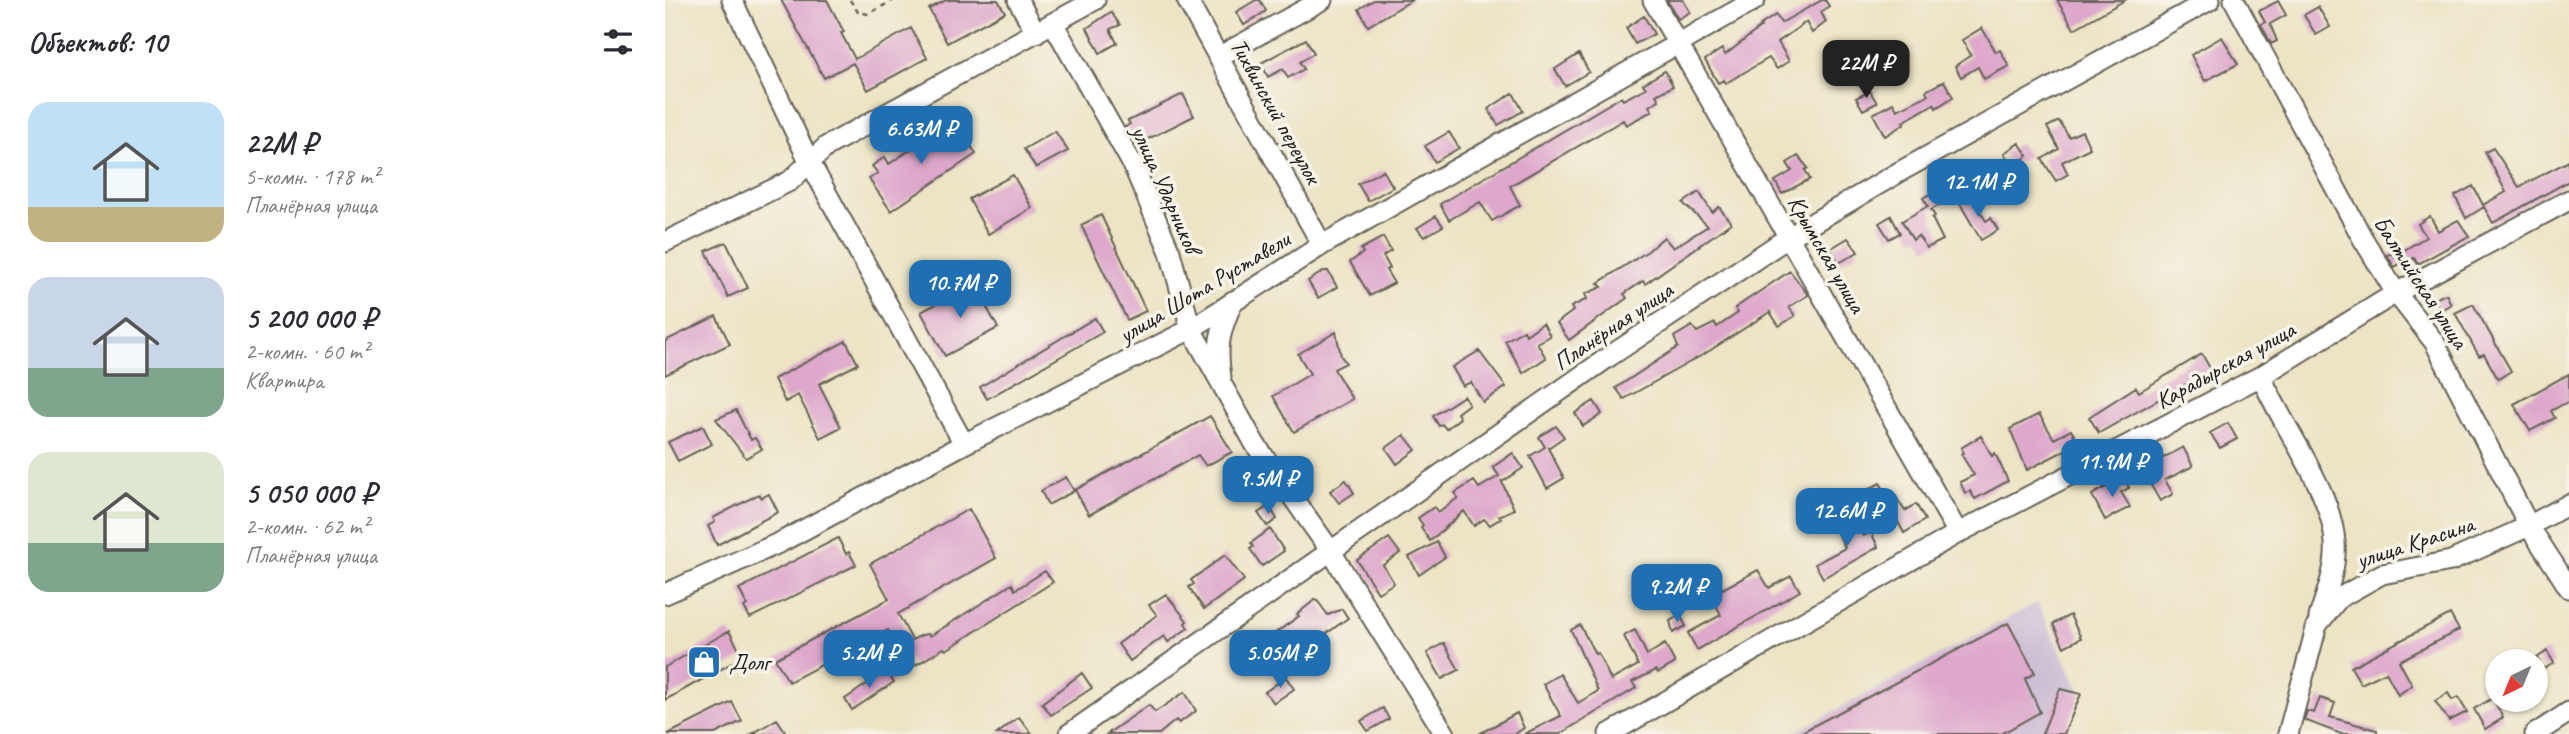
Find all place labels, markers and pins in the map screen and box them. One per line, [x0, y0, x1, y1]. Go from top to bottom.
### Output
pin: 22M ₽ [1817, 41, 1915, 100]
pin: 6.63M ₽ [856, 106, 986, 166]
pin: 12.1M ₽ [1913, 160, 2043, 219]
pin: 10.7M ₽ [895, 260, 1025, 320]
pin: 11.9M ₽ [2047, 440, 2177, 499]
pin: 9.5M ₽ [1211, 456, 1325, 516]
pin: 12.6M ₽ [1782, 489, 1912, 548]
pin: 9.2M ₽ [1620, 564, 1734, 624]
pin: 5.2M ₽ [812, 630, 926, 690]
pin: 5.05M ₽ [1215, 630, 1345, 690]
shop icon: Долг [685, 643, 723, 681]
place label: Долг [729, 647, 773, 677]

